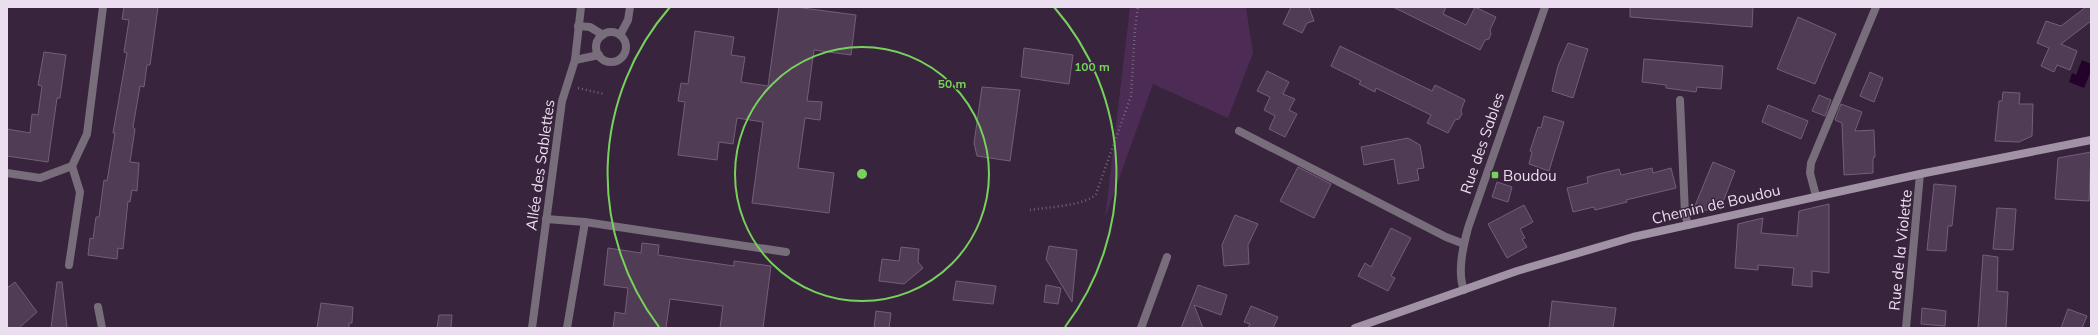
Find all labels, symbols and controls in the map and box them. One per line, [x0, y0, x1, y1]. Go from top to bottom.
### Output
text: 100 m [1074, 59, 1110, 74]
text: 50 m [938, 76, 966, 91]
street label: Rue des Sables [1456, 90, 1508, 196]
street label: Allée des Sablettes [521, 98, 559, 232]
place label: Boudou [1503, 166, 1557, 185]
centre of rings [855, 167, 869, 181]
marker: Boudou [1490, 170, 1500, 180]
street label: Chemin de Boudou [1650, 180, 1782, 228]
street label: Rue de la Violette [1884, 189, 1916, 311]

